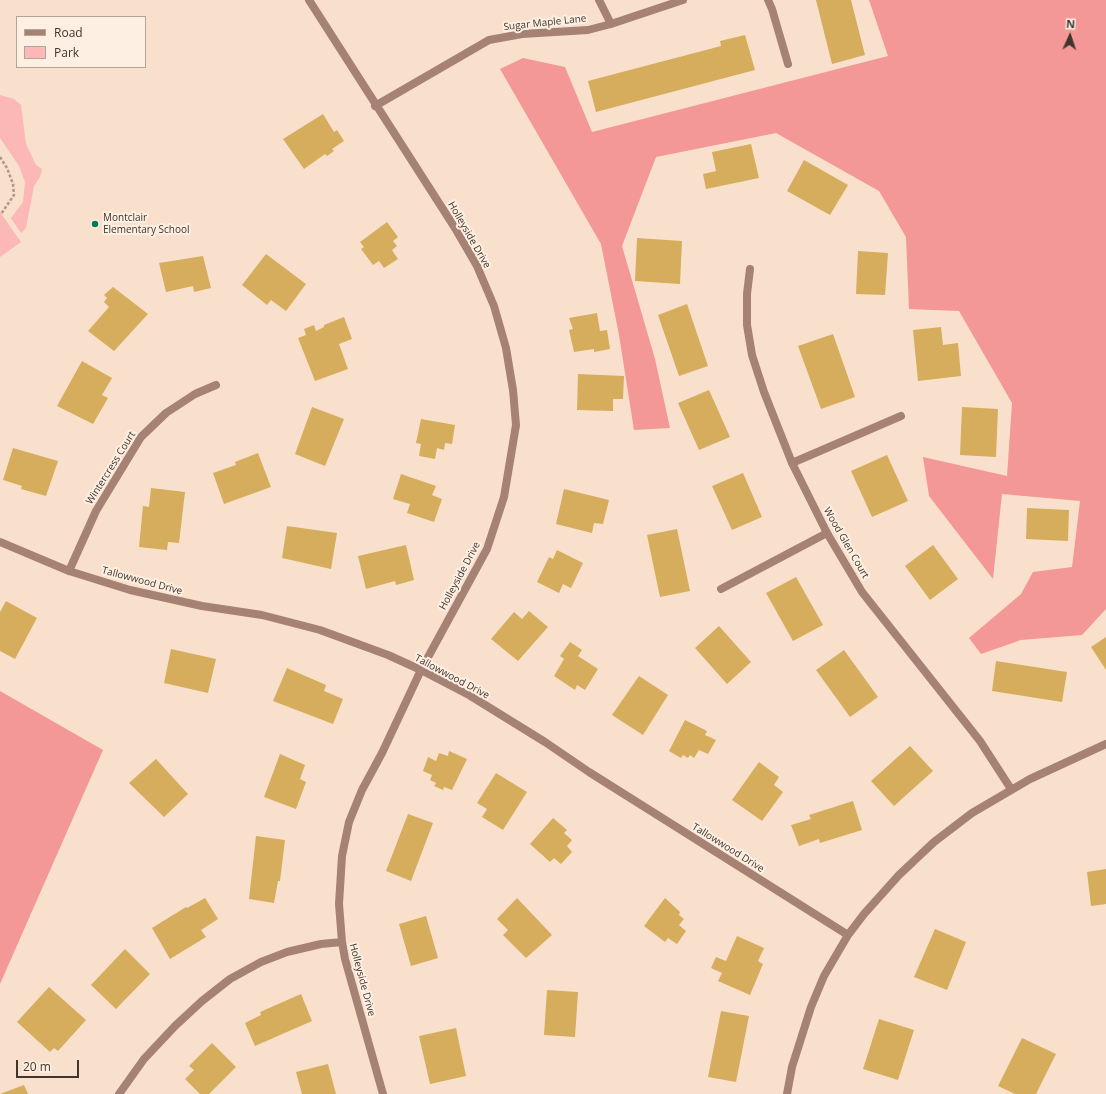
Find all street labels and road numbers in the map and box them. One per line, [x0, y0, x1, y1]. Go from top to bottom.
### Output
street label: Sugar Maple Lane [503, 13, 587, 33]
street label: Holleyside Drive [445, 199, 493, 271]
street label: Wintercress Court [84, 429, 138, 507]
street label: Wood Glen Court [821, 505, 871, 581]
street label: Holleyside Drive [437, 540, 483, 612]
street label: Tallowwood Drive [100, 564, 184, 598]
street label: Tallowwood Drive [413, 652, 491, 702]
street label: Tallowwood Drive [690, 821, 766, 875]
street label: Holleyside Drive [346, 942, 378, 1018]

